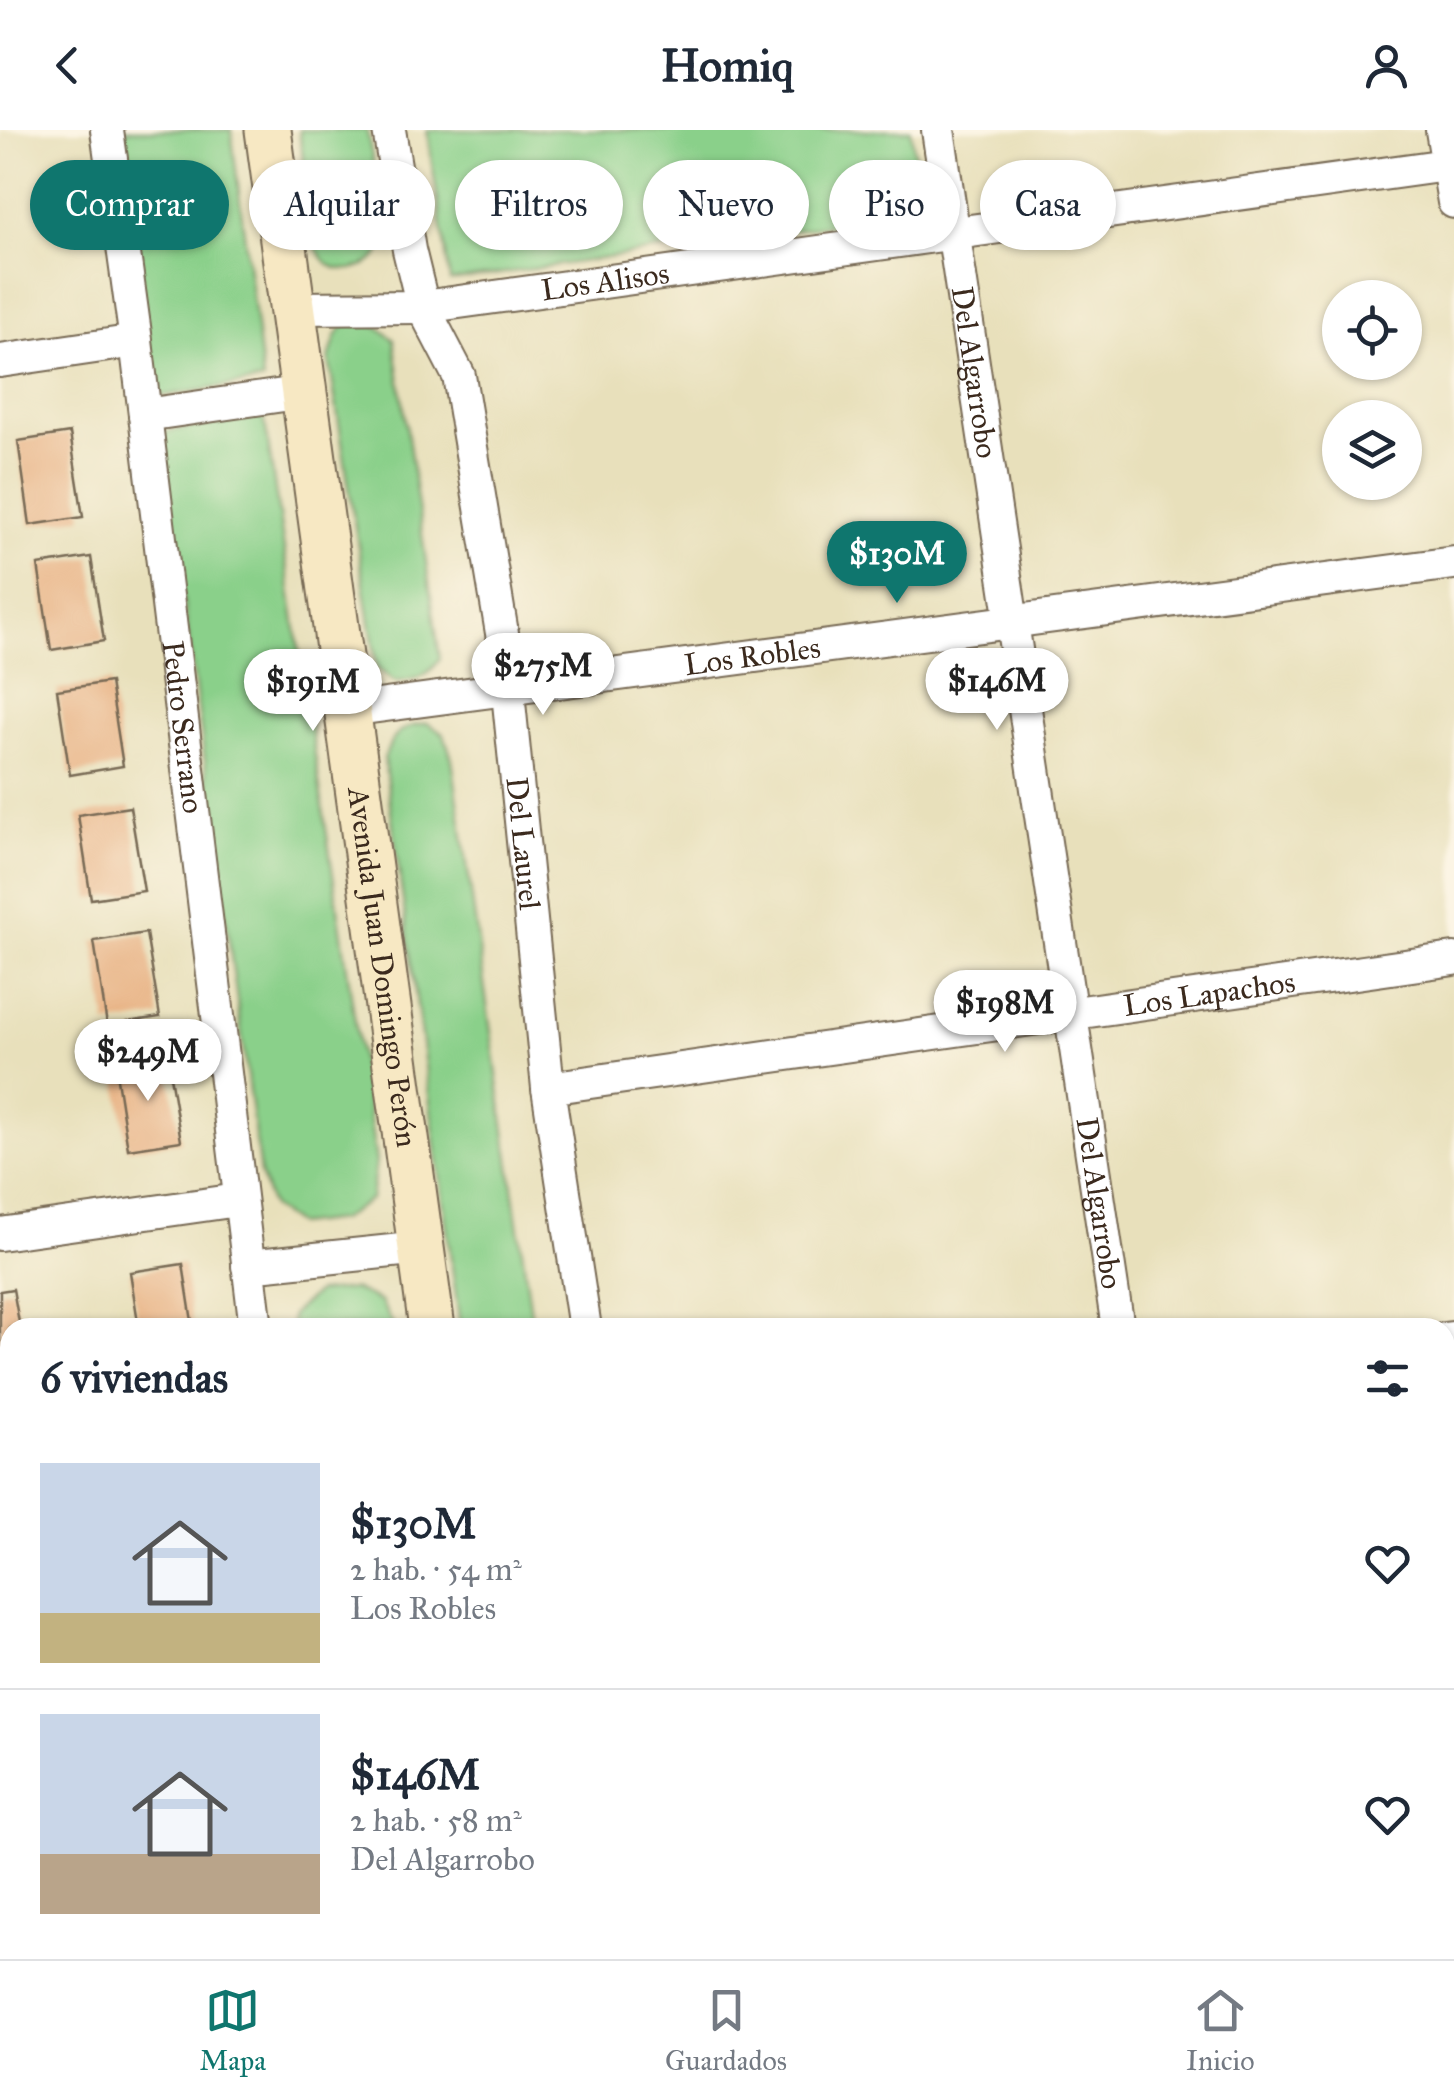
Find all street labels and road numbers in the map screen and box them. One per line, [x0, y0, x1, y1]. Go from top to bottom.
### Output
street label: Los Alisos [539, 255, 672, 308]
street label: Del Algarrobo [944, 284, 1005, 461]
street label: Los Robles [682, 629, 823, 683]
street label: Pedro Serrano [155, 639, 211, 815]
street label: Del Laurel [499, 775, 548, 912]
street label: Avenida Juan Domingo Perón [340, 783, 425, 1149]
street label: Los Lapachos [1121, 964, 1298, 1024]
street label: Del Algarrobo [1069, 1115, 1130, 1291]

